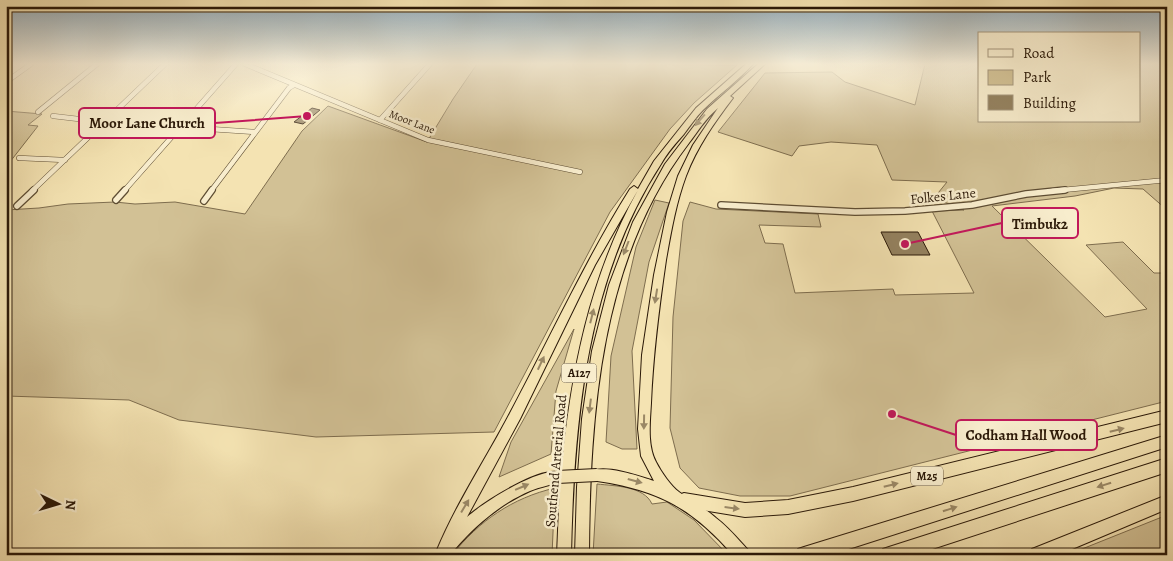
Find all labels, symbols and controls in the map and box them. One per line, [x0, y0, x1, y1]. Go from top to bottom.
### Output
legend [978, 32, 1140, 122]
text: Road [1023, 43, 1055, 63]
text: Park [1023, 67, 1052, 87]
text: Building [1023, 93, 1076, 113]
street label: Moor Lane [387, 106, 437, 138]
callout: Moor Lane Church [79, 108, 215, 138]
text: Moor Lane Church [89, 113, 205, 133]
one-way arrow [694, 114, 706, 126]
street label: Folkes Lane [909, 183, 977, 209]
callout: Timbuk2 [1002, 208, 1078, 238]
text: Timbuk2 [1012, 214, 1069, 234]
one-way arrow [622, 241, 630, 256]
one-way arrow [651, 288, 659, 304]
one-way arrow [588, 308, 596, 323]
one-way arrow [537, 356, 545, 370]
road number: A127 [562, 363, 596, 382]
street label: Southend Arterial Road [541, 393, 571, 528]
one-way arrow [586, 398, 594, 414]
one-way arrow [640, 414, 648, 430]
callout: Codham Hall Wood [956, 420, 1097, 450]
text: Codham Hall Wood [965, 425, 1087, 445]
one-way arrow [1110, 426, 1125, 434]
road number: M25 [911, 466, 943, 486]
one-way arrow [627, 477, 642, 485]
north arrow [32, 478, 82, 528]
one-way arrow [884, 481, 899, 489]
one-way arrow [1096, 482, 1111, 490]
one-way arrow [515, 483, 529, 491]
text: N [61, 499, 80, 511]
one-way arrow [460, 500, 469, 513]
one-way arrow [724, 504, 740, 512]
one-way arrow [943, 505, 958, 512]

